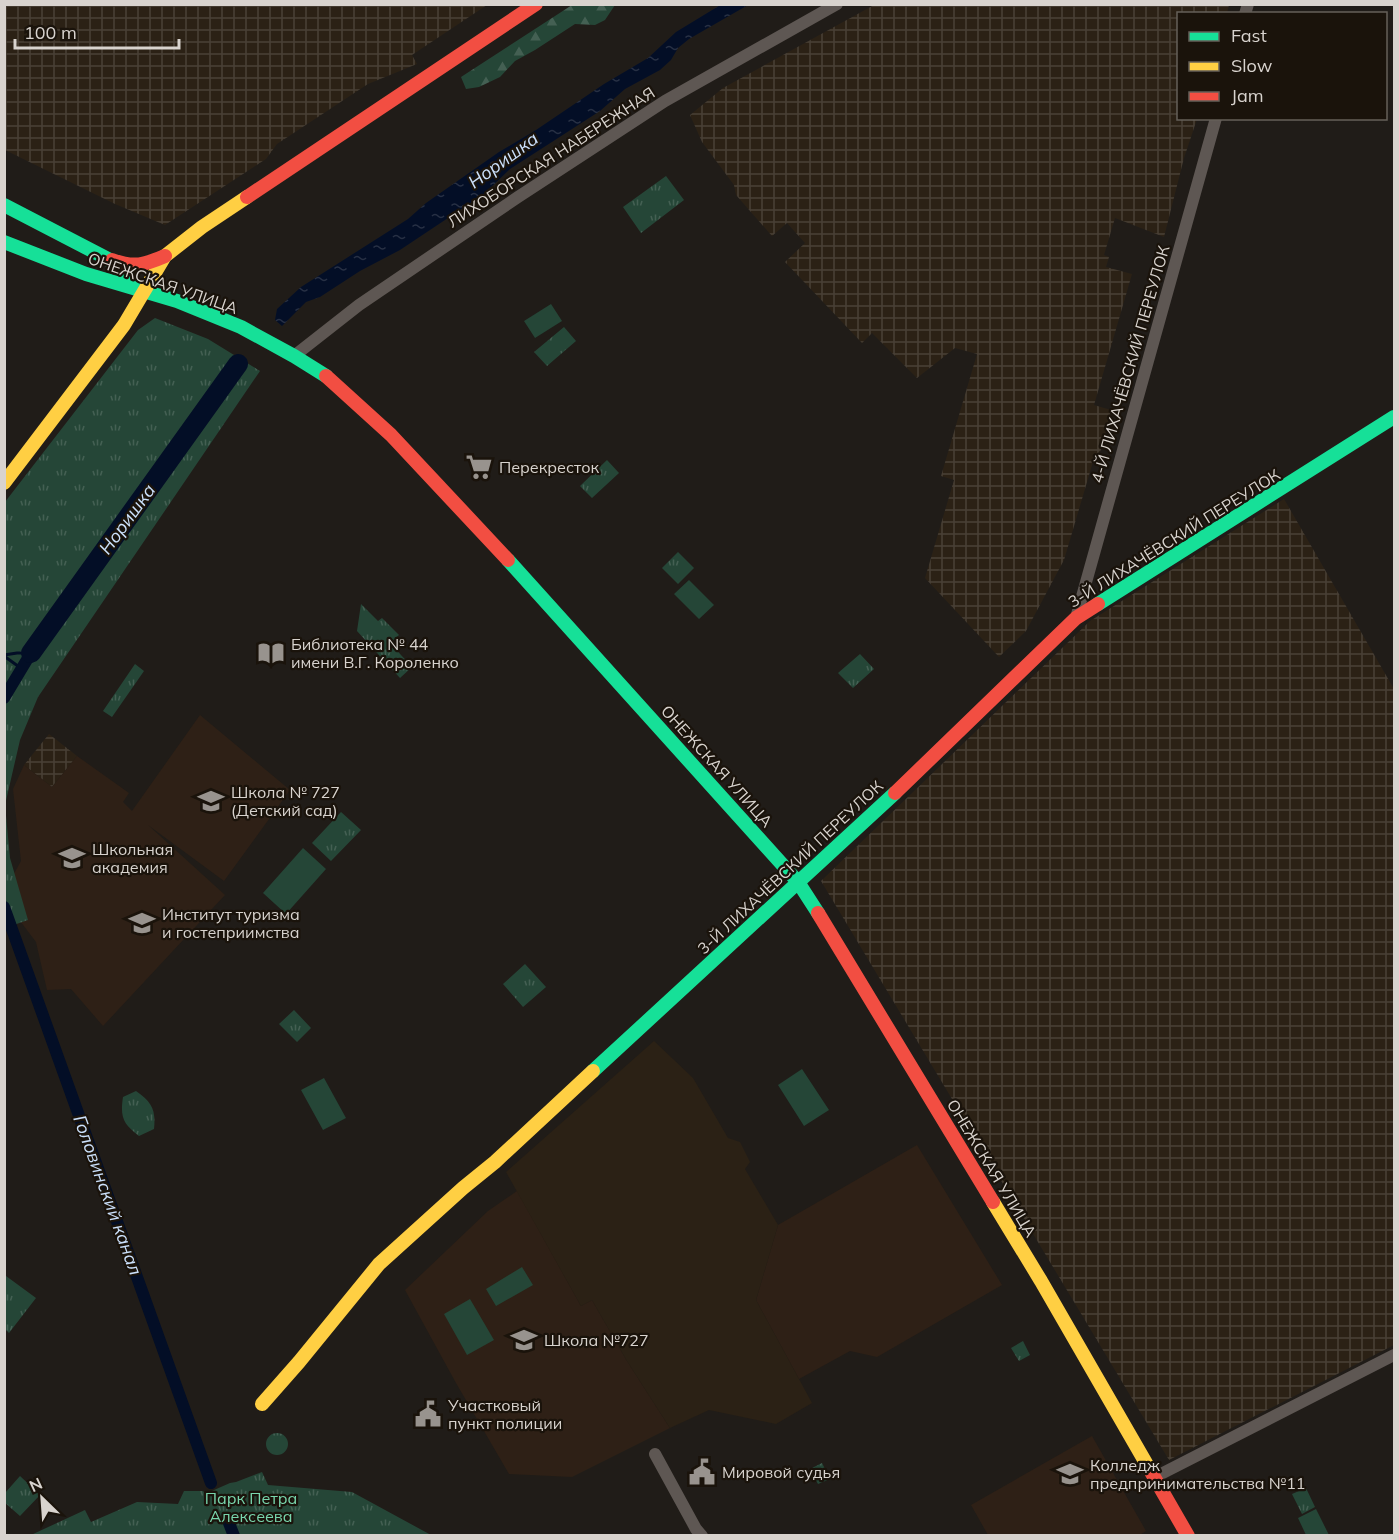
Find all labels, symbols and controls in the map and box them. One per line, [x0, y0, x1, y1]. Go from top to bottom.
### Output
scale bar [15, 12, 178, 50]
legend [1177, 12, 1387, 120]
text: 100 m [24, 21, 77, 44]
text: Fast [1231, 24, 1267, 47]
text: Slow [1231, 54, 1273, 77]
street label: ЛИХОБОРСКАЯ НАБЕРЕЖНАЯ [444, 82, 658, 232]
text: Jam [1231, 84, 1264, 107]
water label: Норишка [463, 127, 543, 193]
street label: 4-Й ЛИХАЧЁВСКИЙ ПЕРЕУЛОК [1086, 242, 1174, 485]
street label: ОНЕЖСКАЯ УЛИЦА [85, 248, 241, 318]
supermarket icon: Перекресток [464, 452, 494, 482]
place label: Перекресток [499, 457, 600, 477]
street label: 3-Й ЛИХАЧЁВСКИЙ ПЕРЕУЛОК [1064, 464, 1284, 612]
water label: Норишка [94, 479, 160, 559]
place label: Библиотека № 44 имени В.Г. Короленко [291, 634, 459, 672]
library icon: Библиотека № 44 имени В.Г. Короленко [256, 638, 286, 668]
street label: ОНЕЖСКАЯ УЛИЦА [657, 701, 777, 831]
street label: 3-Й ЛИХАЧЁВСКИЙ ПЕРЕУЛОК [693, 775, 887, 958]
place label: Школа № 727 (Детский сад) [231, 782, 340, 820]
school or university icon: Школа № 727 (Детский сад) [196, 786, 226, 816]
place label: Школьная академия [92, 839, 173, 877]
school or university icon: Школьная академия [57, 843, 87, 873]
place label: Институт туризма и гостеприимства [162, 904, 300, 942]
school or university icon: Институт туризма и гостеприимства [127, 908, 157, 938]
street label: ОНЕЖСКАЯ УЛИЦА [943, 1095, 1041, 1241]
water label: Головинский канал [68, 1112, 148, 1278]
school or university icon: Школа №727 [509, 1325, 539, 1355]
place label: Школа №727 [544, 1330, 649, 1350]
place label: Участковый пункт полиции [447, 1395, 562, 1433]
public building icon: Участковый пункт полиции [413, 1399, 443, 1429]
place label: Колледж предпринимательства №11 [1090, 1455, 1305, 1493]
public building icon: Мировой судья [687, 1457, 717, 1487]
school or university icon: Колледж предпринимательства №11 [1055, 1459, 1085, 1489]
place label: Мировой судья [722, 1462, 840, 1482]
north arrow [12, 1468, 72, 1528]
text: N [26, 1473, 45, 1496]
park label: Парк Петра Алексеева [205, 1488, 297, 1526]

